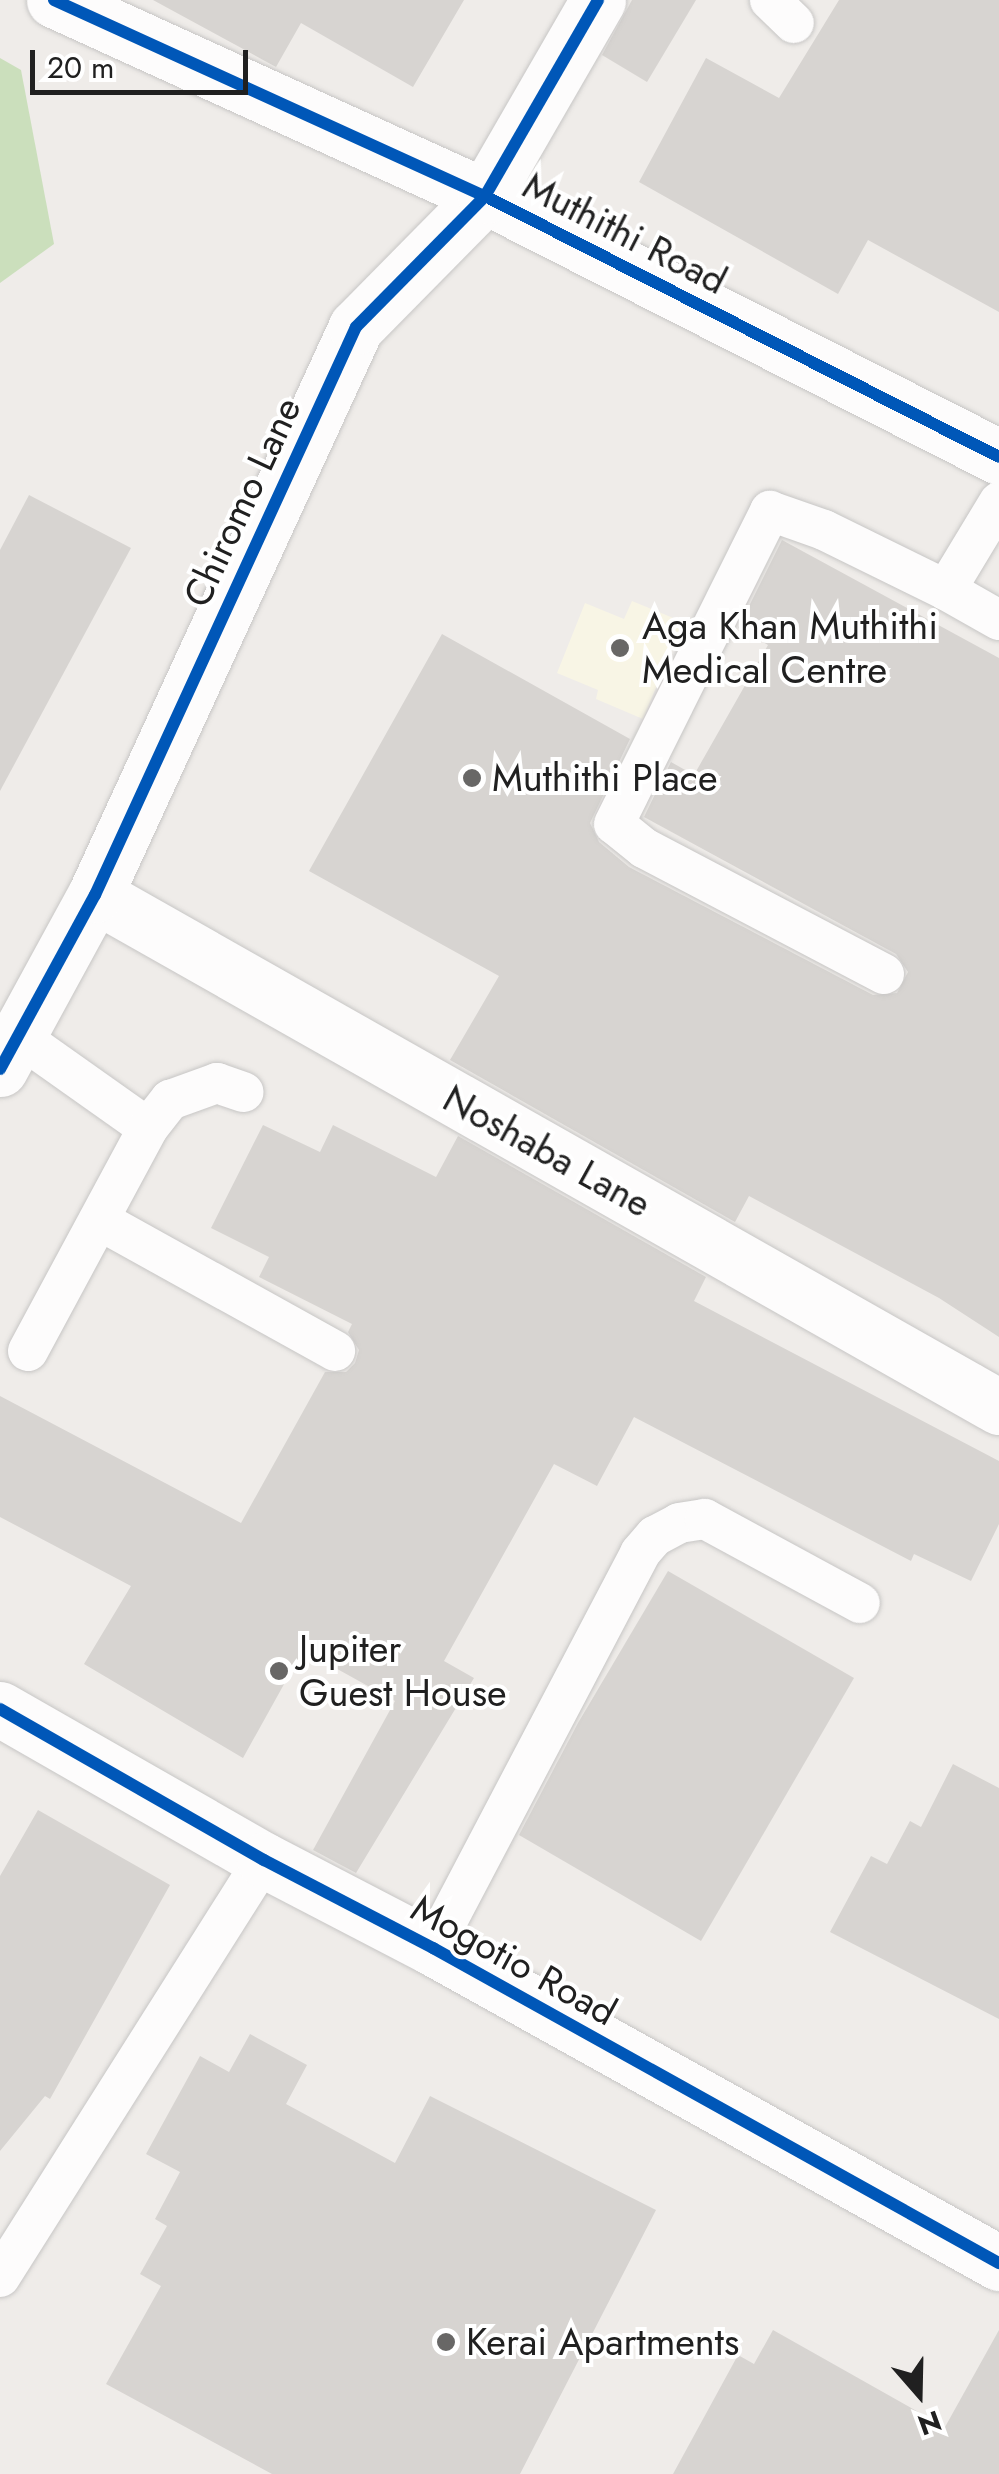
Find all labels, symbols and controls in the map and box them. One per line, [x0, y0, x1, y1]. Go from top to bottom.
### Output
scale bar [35, 30, 252, 92]
text: 20 m [47, 46, 114, 89]
street label: Muthithi Road [516, 162, 734, 304]
street label: Chiromo Lane [174, 390, 310, 614]
place label: Aga Khan Muthithi Medical Centre [642, 603, 938, 692]
marker: Aga Khan Muthithi Medical Centre [607, 635, 633, 661]
place label: Muthithi Place [492, 755, 718, 801]
marker: Muthithi Place [461, 767, 483, 789]
street label: Noshaba Lane [435, 1075, 659, 1227]
place label: Jupiter Guest House [299, 1626, 507, 1716]
marker: Jupiter Guest House [268, 1660, 290, 1682]
street label: Mogotio Road [404, 1885, 624, 2035]
place label: Kerai Apartments [466, 2319, 739, 2365]
marker: Kerai Apartments [435, 2331, 457, 2353]
north arrow [869, 2344, 969, 2444]
text: N [912, 2400, 947, 2446]

